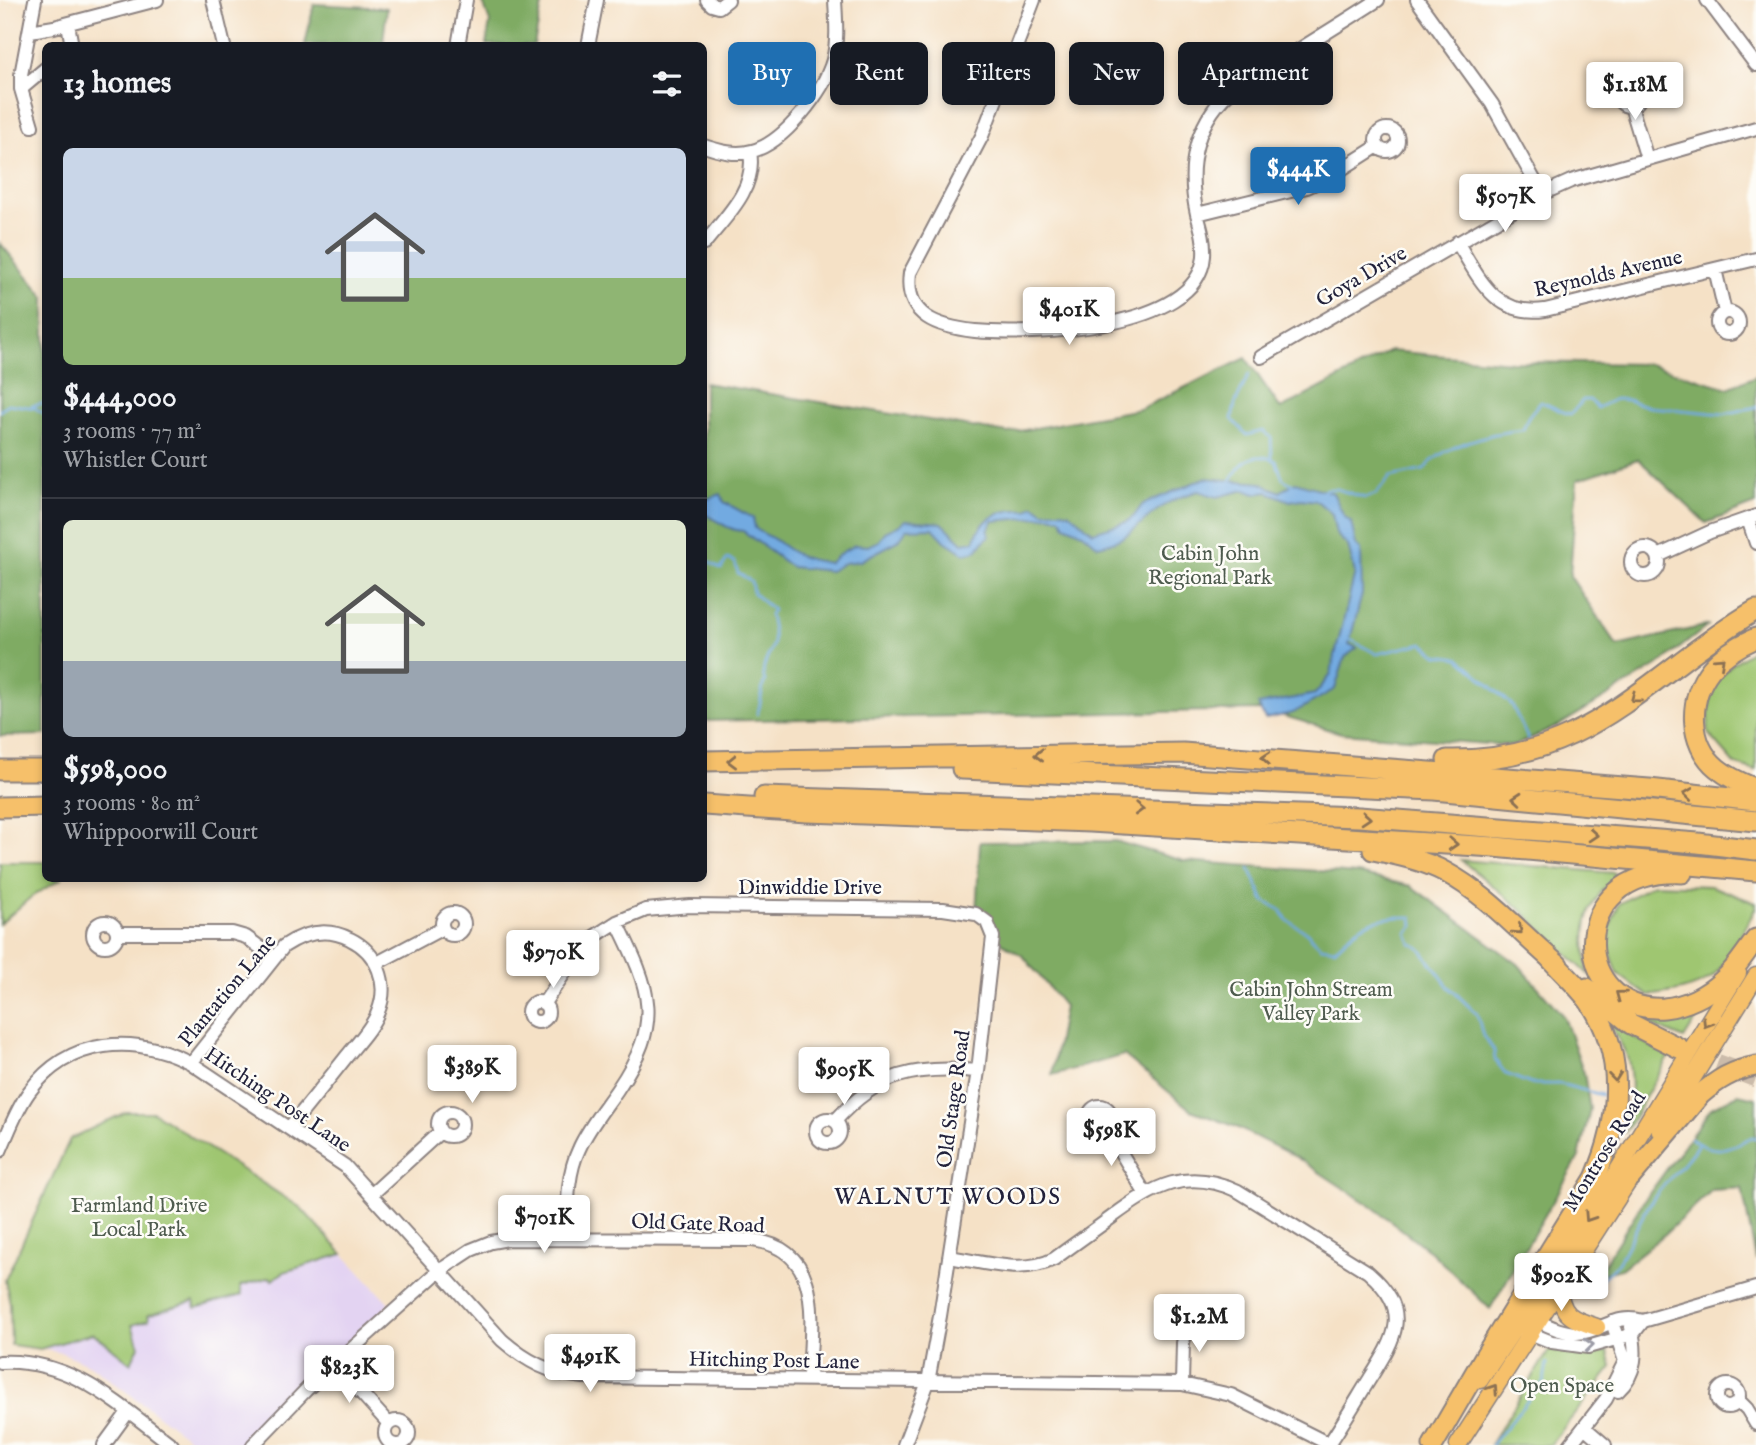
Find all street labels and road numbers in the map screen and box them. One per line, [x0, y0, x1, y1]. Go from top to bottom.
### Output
street label: Goya Drive [1311, 240, 1412, 314]
street label: Reynolds Avenue [1532, 244, 1685, 305]
street label: Dinwiddie Drive [738, 875, 882, 902]
street label: Plantation Lane [173, 929, 283, 1053]
street label: Old Stage Road [931, 1028, 978, 1170]
street label: Hitching Post Lane [199, 1041, 356, 1159]
street label: Montrose Road [1557, 1086, 1653, 1217]
street label: Old Gate Road [631, 1209, 766, 1240]
street label: Hitching Post Lane [688, 1347, 860, 1376]

